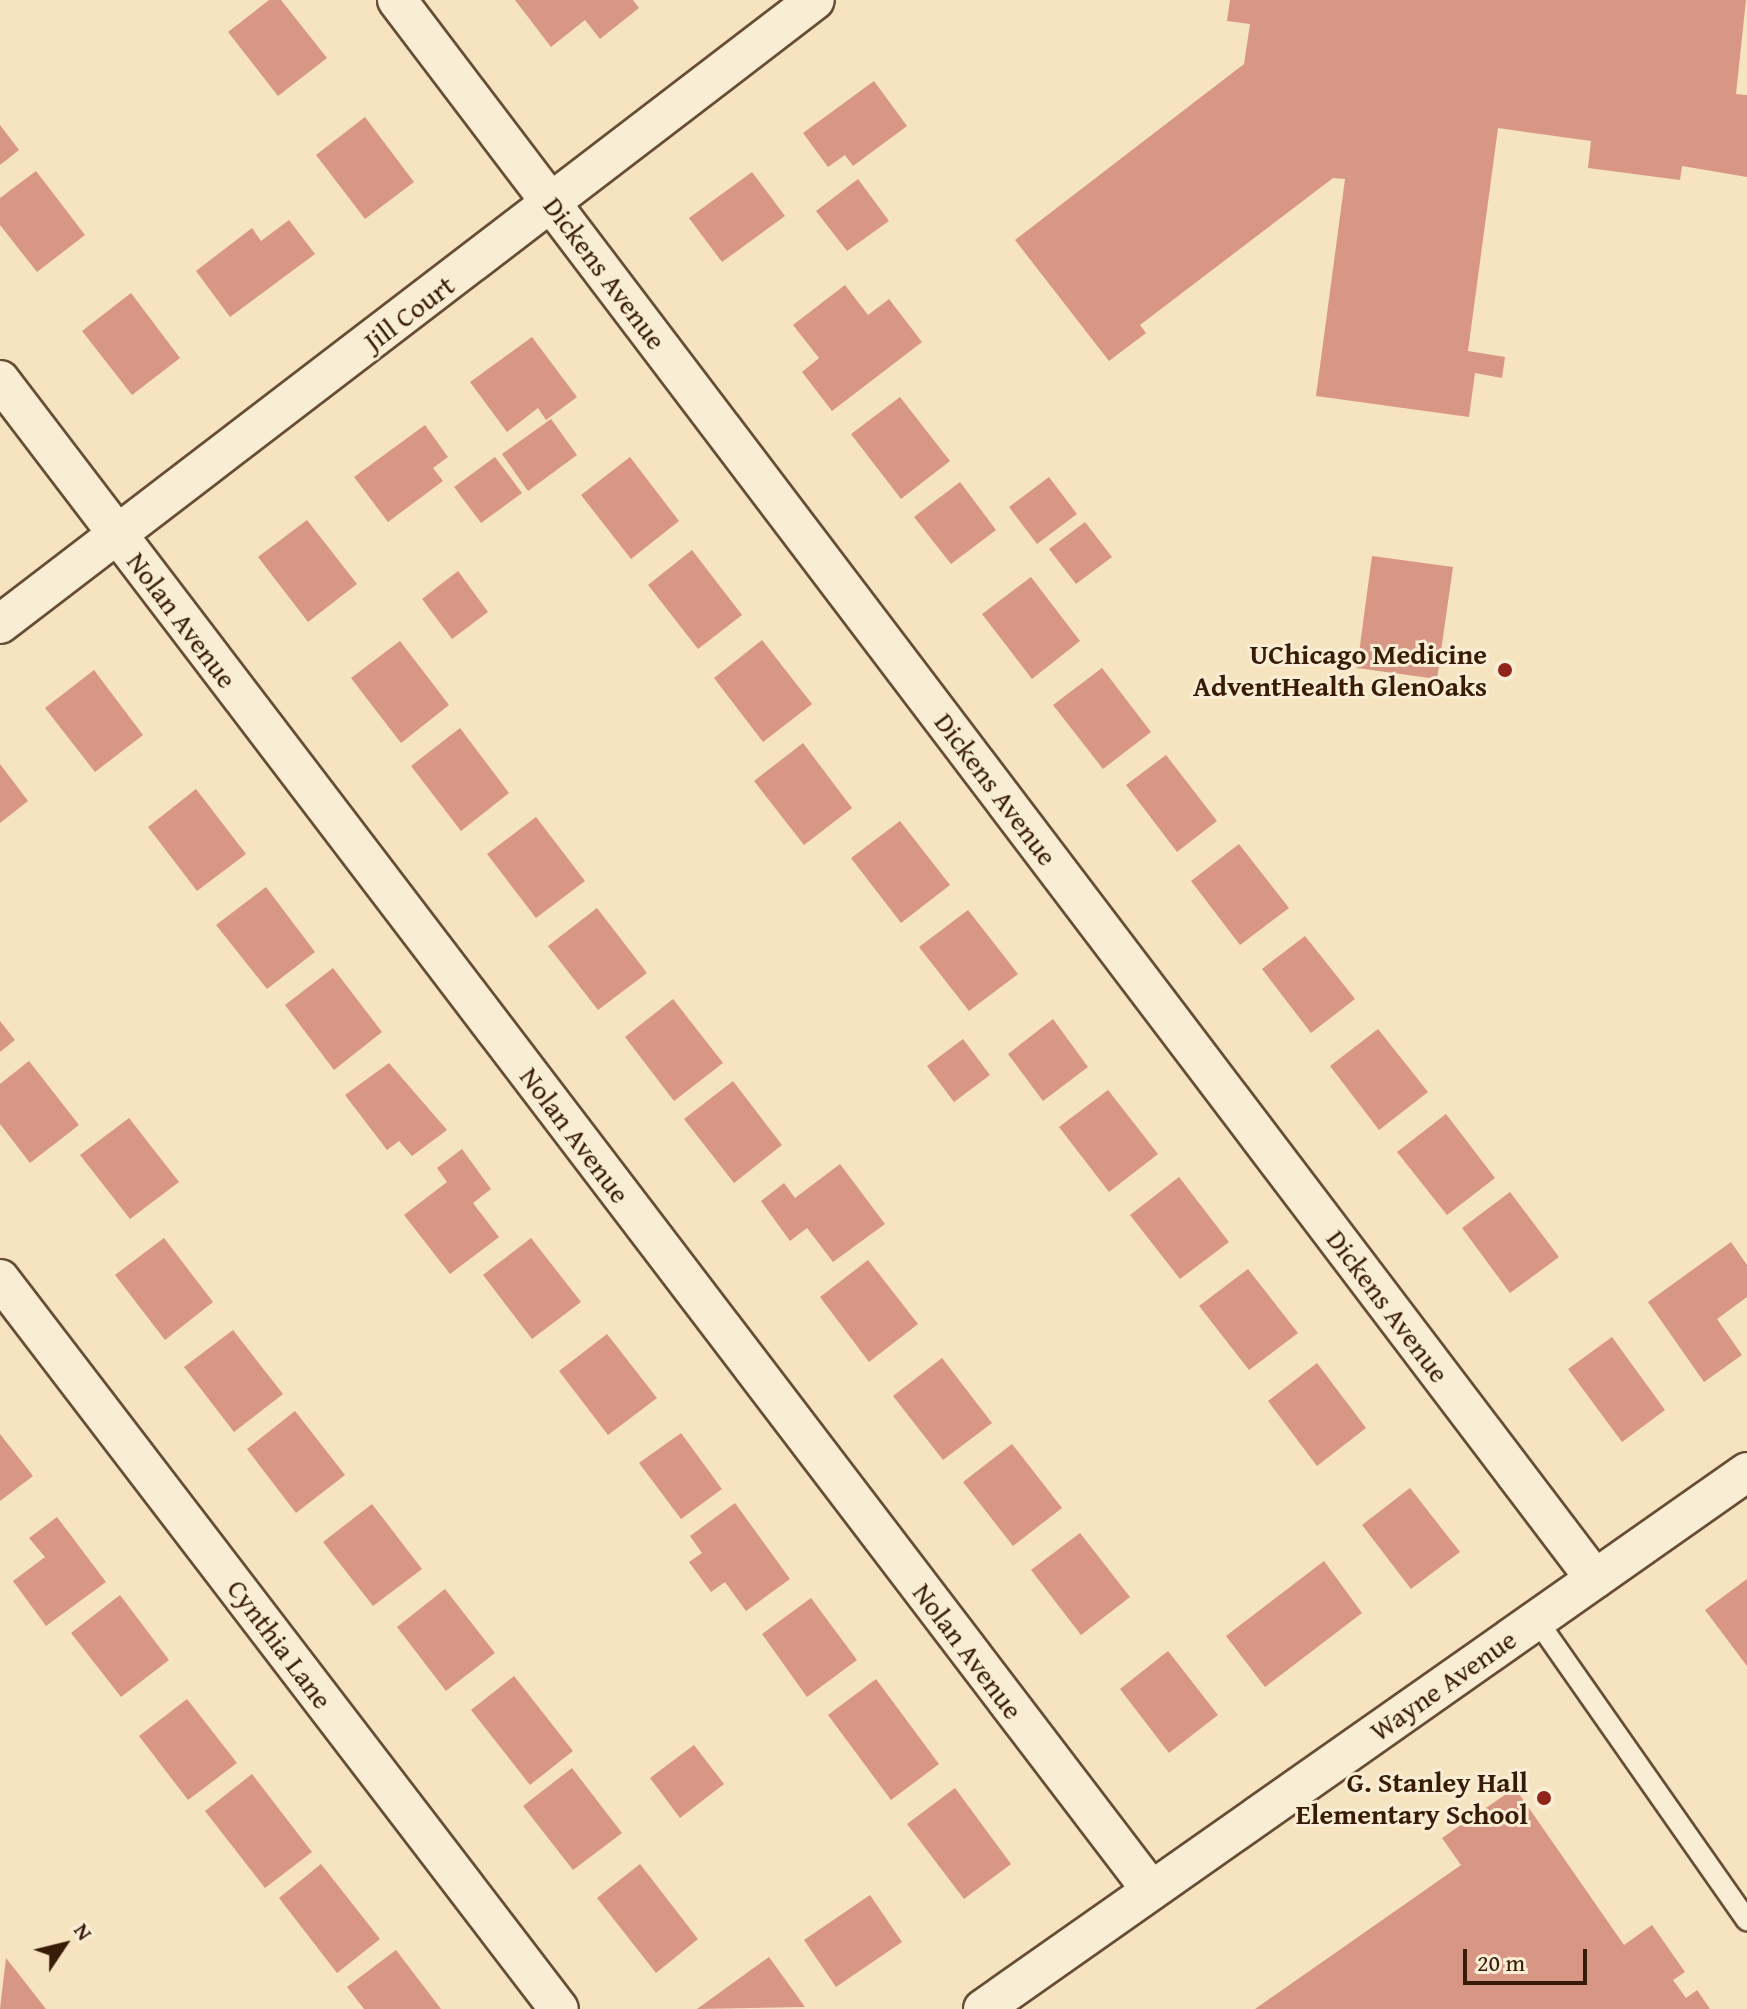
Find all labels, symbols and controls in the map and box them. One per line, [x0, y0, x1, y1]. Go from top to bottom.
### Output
street label: Dickens Avenue [537, 190, 673, 356]
street label: Jill Court [357, 268, 461, 358]
street label: Nolan Avenue [120, 545, 244, 695]
place label: UChicago Medicine AdventHealth GlenOaks [1193, 637, 1487, 703]
marker: UChicago Medicine AdventHealth GlenOaks [1494, 659, 1516, 681]
street label: Dickens Avenue [928, 706, 1064, 872]
street label: Nolan Avenue [513, 1060, 637, 1210]
street label: Dickens Avenue [1320, 1223, 1456, 1389]
street label: Cynthia Lane [220, 1573, 340, 1715]
street label: Nolan Avenue [906, 1576, 1030, 1726]
street label: Wayne Avenue [1363, 1622, 1523, 1748]
place label: G. Stanley Hall Elementary School [1296, 1765, 1528, 1831]
marker: G. Stanley Hall Elementary School [1535, 1789, 1553, 1807]
north arrow [24, 1905, 104, 1985]
text: N [66, 1916, 101, 1946]
scale bar [1467, 1933, 1591, 1983]
text: 20 m [1477, 1945, 1525, 1980]

